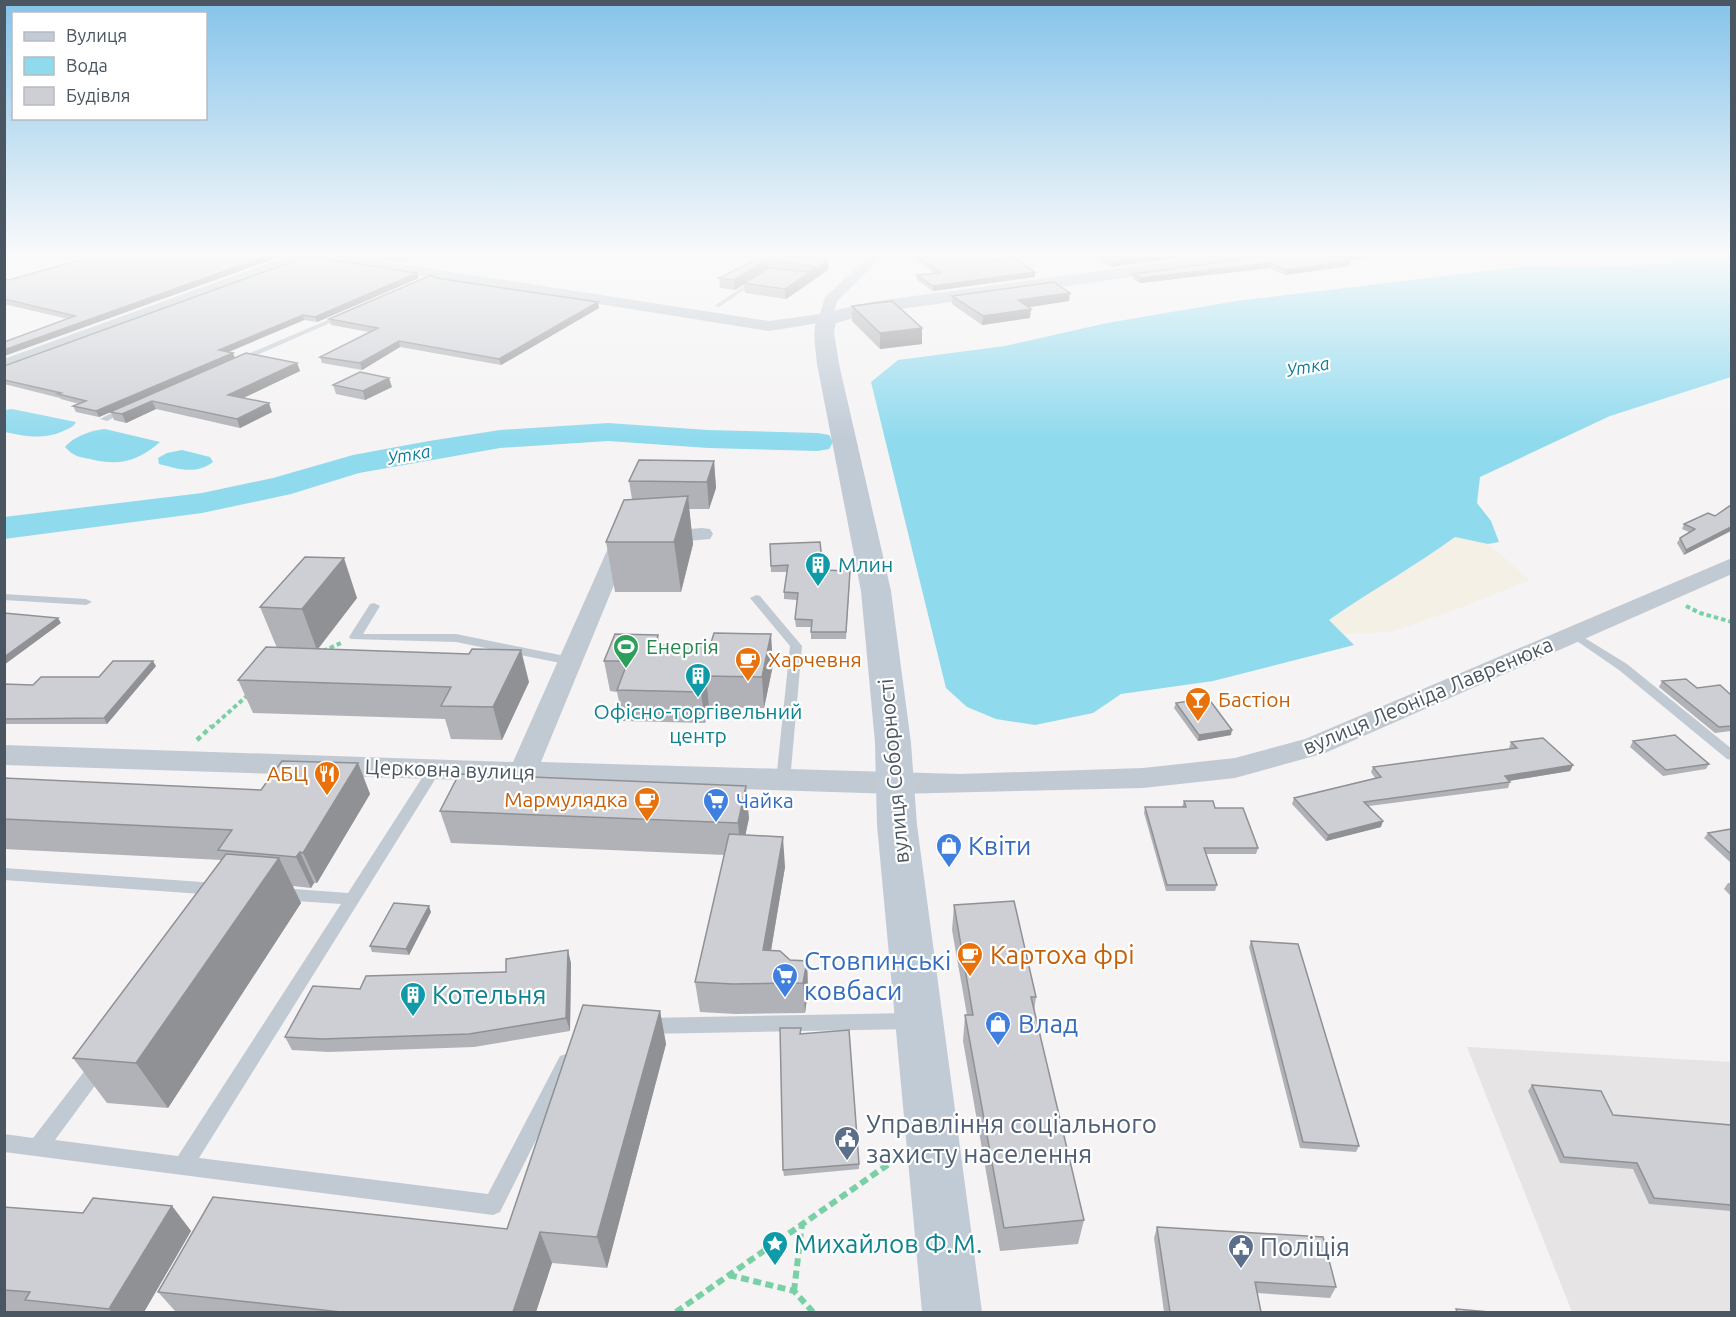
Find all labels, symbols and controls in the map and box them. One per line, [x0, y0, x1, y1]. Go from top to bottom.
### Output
legend [12, 12, 207, 120]
text: Вулиця [66, 25, 127, 45]
text: Вода [66, 55, 108, 75]
text: Будівля [66, 85, 131, 105]
water label: Утка [1284, 352, 1331, 380]
water label: Утка [385, 440, 432, 468]
building icon: Млин [803, 550, 833, 588]
place label: Млин [838, 552, 893, 576]
street label: вулиця Леоніда Лавренюка [1299, 631, 1556, 759]
sports icon: Енергія [611, 632, 641, 670]
place label: Енергія [646, 634, 719, 658]
cafe icon: Харчевня [733, 645, 763, 683]
place label: Харчевня [768, 647, 862, 671]
building icon: Офісно-торгівельний центр [683, 661, 713, 699]
street label: вулиця Соборності [873, 678, 913, 864]
bar icon: Бастіон [1183, 685, 1213, 723]
place label: Бастіон [1218, 687, 1291, 711]
place label: Офісно-торгівельний центр [593, 699, 803, 747]
street label: Церковна вулиця [364, 754, 536, 784]
restaurant icon: АБЦ [312, 759, 342, 797]
place label: АБЦ [267, 761, 308, 785]
cafe icon: Мармулядка [632, 785, 662, 823]
supermarket icon: Чайка [701, 786, 731, 824]
place label: Мармулядка [504, 787, 628, 811]
place label: Чайка [736, 788, 794, 812]
shop icon: Квіти [934, 831, 964, 869]
place label: Квіти [968, 831, 1031, 860]
cafe icon: Картоха фрі [955, 940, 985, 978]
place label: Картоха фрі [990, 940, 1135, 969]
place label: Стовпинські ковбаси [804, 946, 951, 1005]
supermarket icon: Стовпинські ковбаси [770, 961, 800, 999]
building icon: Котельня [398, 980, 428, 1018]
place label: Котельня [432, 980, 546, 1009]
shop icon: Влад [983, 1009, 1013, 1047]
place label: Влад [1018, 1009, 1078, 1038]
place label: Управління соціального захисту населення [866, 1109, 1157, 1168]
public building icon: Управління соціального захисту населення [832, 1124, 862, 1162]
place icon: Михайлов Ф.М. [760, 1229, 790, 1267]
place label: Михайлов Ф.М. [794, 1229, 982, 1258]
public building icon: Поліція [1226, 1232, 1256, 1270]
place label: Поліція [1260, 1232, 1350, 1261]

